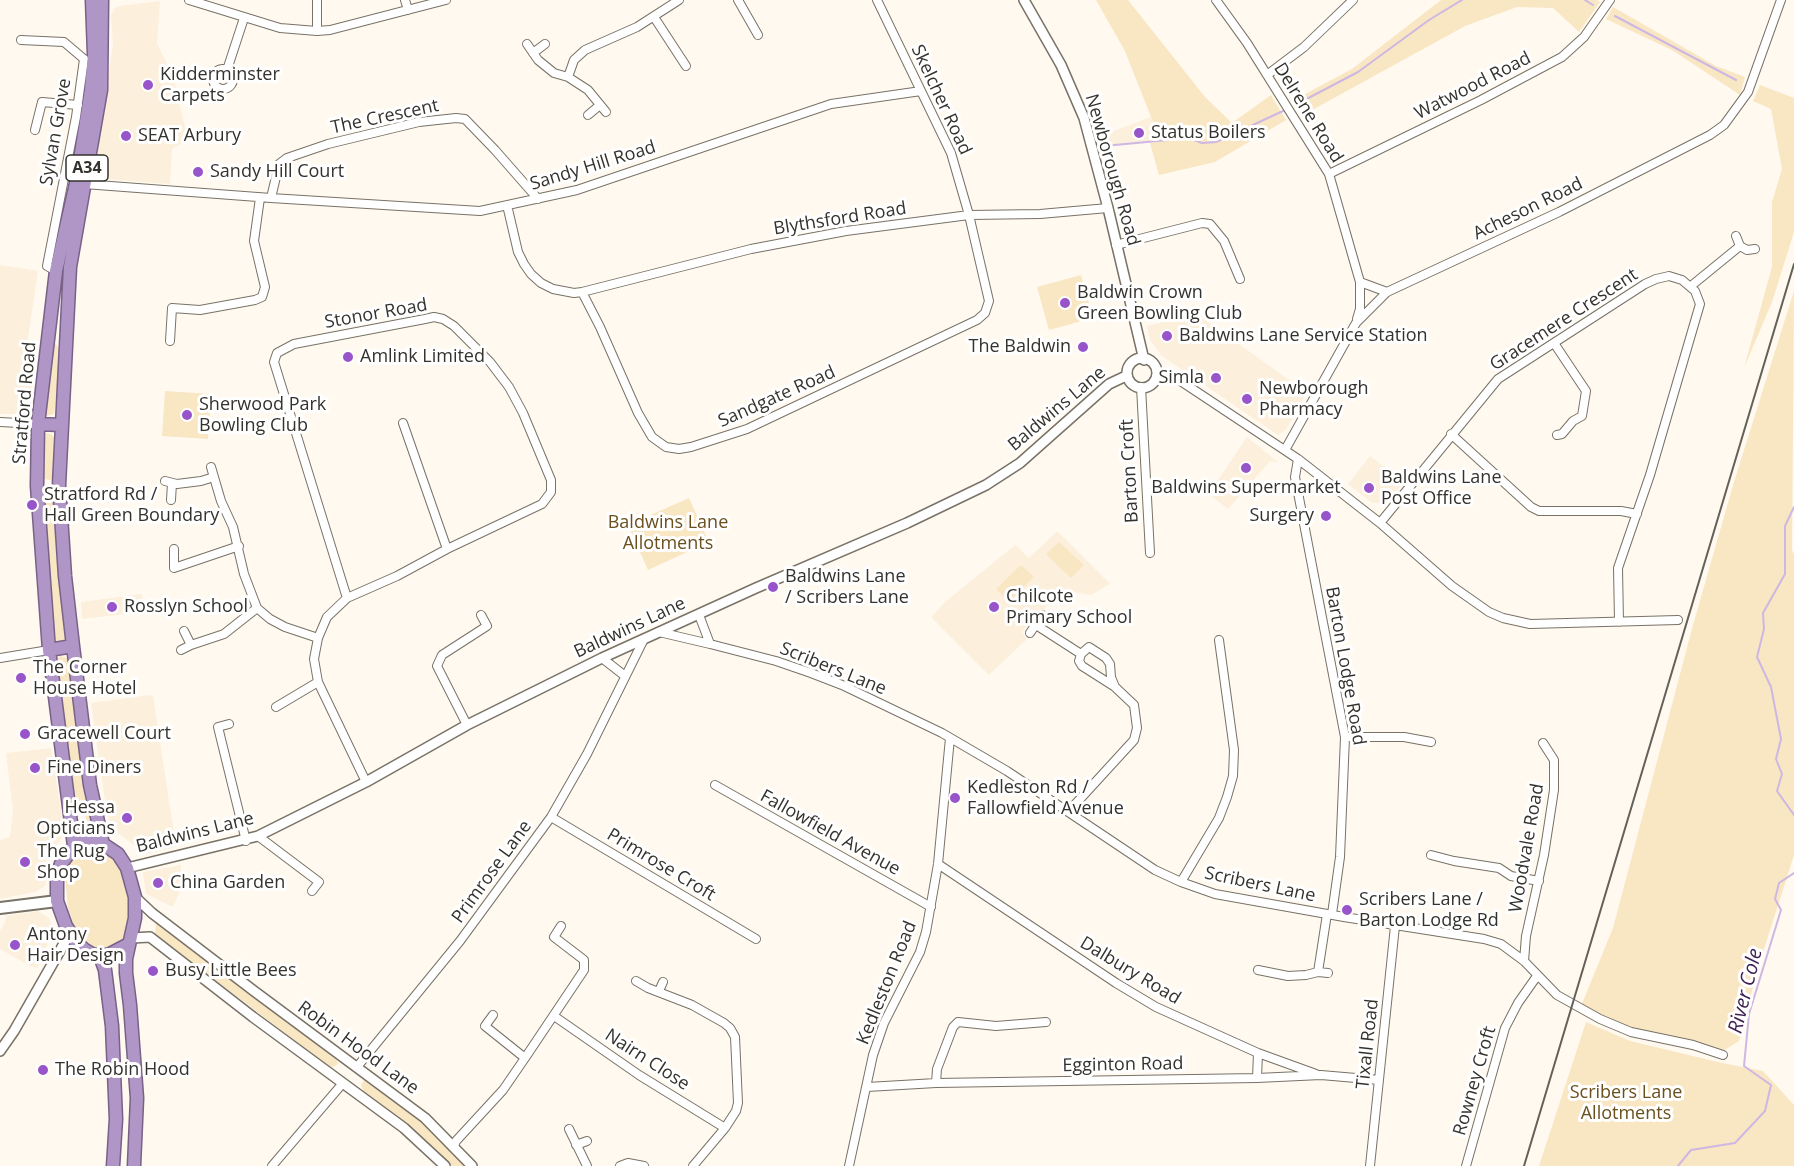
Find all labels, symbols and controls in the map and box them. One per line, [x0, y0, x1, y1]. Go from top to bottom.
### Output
street label: Skelcher Road [906, 42, 976, 158]
street label: Watwood Road [1411, 47, 1535, 125]
street label: Delrene Road [1269, 59, 1347, 167]
place label: Kidderminster Carpets [160, 64, 280, 106]
street label: Sylvan Grove [36, 77, 76, 187]
marker: Kidderminster Carpets [141, 78, 155, 92]
street label: Newborough Road [1080, 92, 1144, 248]
street label: The Crescent [329, 95, 441, 139]
place label: Status Boilers [1151, 122, 1266, 144]
place label: SEAT Arbury [138, 125, 241, 147]
marker: Status Boilers [1132, 126, 1146, 140]
marker: SEAT Arbury [119, 129, 133, 143]
street label: Sandy Hill Road [528, 137, 658, 195]
road number: A34 [66, 155, 108, 181]
place label: Sandy Hill Court [210, 161, 344, 183]
marker: Sandy Hill Court [191, 165, 205, 179]
street label: Acheson Road [1470, 173, 1586, 245]
street label: Blythsford Road [772, 198, 908, 240]
street label: Gracemere Crescent [1486, 264, 1642, 376]
place label: Baldwin Crown Green Bowling Club [1077, 282, 1242, 324]
street label: Stonor Road [323, 294, 429, 334]
marker: Baldwin Crown Green Bowling Club [1058, 296, 1072, 310]
place label: Baldwins Lane Service Station [1179, 325, 1428, 347]
marker: Baldwins Lane Service Station [1160, 329, 1174, 343]
place label: The Baldwin [969, 336, 1071, 358]
marker: The Baldwin [1076, 340, 1090, 354]
street label: Stratford Road [9, 341, 41, 465]
place label: Amlink Limited [360, 346, 485, 368]
marker: Amlink Limited [341, 350, 355, 364]
street label: Sandgate Road [715, 362, 839, 432]
street label: Baldwins Lane [1004, 362, 1110, 456]
place label: Simla [1158, 367, 1204, 389]
marker: Simla [1209, 371, 1223, 385]
place label: Newborough Pharmacy [1259, 378, 1368, 420]
marker: Newborough Pharmacy [1240, 392, 1254, 406]
place label: Sherwood Park Bowling Club [199, 394, 326, 436]
marker: Sherwood Park Bowling Club [180, 408, 194, 422]
street label: Barton Croft [1116, 419, 1144, 523]
marker: Baldwins Supermarket [1239, 461, 1253, 475]
place label: Baldwins Lane Post Office [1381, 467, 1502, 510]
place label: Baldwins Supermarket [1151, 477, 1341, 499]
marker: Baldwins Lane Post Office [1362, 481, 1376, 495]
place label: Stratford Rd / Hall Green Boundary [44, 484, 219, 526]
marker: Stratford Rd / Hall Green Boundary [25, 498, 39, 512]
place label: Surgery [1249, 505, 1314, 527]
marker: Surgery [1319, 509, 1333, 523]
park label: Baldwins Lane Allotments [608, 512, 728, 554]
place label: Baldwins Lane / Scribers Lane [785, 566, 909, 608]
marker: Baldwins Lane / Scribers Lane [766, 580, 780, 594]
street label: Barton Lodge Road [1320, 585, 1370, 747]
place label: Chilcote Primary School [1006, 586, 1132, 628]
street label: Baldwins Lane [571, 593, 689, 663]
place label: Rosslyn School [124, 596, 248, 618]
marker: Rosslyn School [105, 600, 119, 614]
marker: Chilcote Primary School [987, 600, 1001, 614]
street label: Scribers Lane [777, 638, 889, 700]
place label: The Corner House Hotel [33, 657, 137, 700]
marker: The Corner House Hotel [14, 671, 28, 685]
place label: Gracewell Court [37, 723, 171, 745]
marker: Gracewell Court [18, 727, 32, 741]
place label: Fine Diners [47, 757, 141, 779]
marker: Fine Diners [28, 761, 42, 775]
place label: Kedleston Rd / Fallowfield Avenue [967, 777, 1124, 820]
street label: Woodvale Road [1505, 782, 1549, 914]
street label: Fallowfield Avenue [756, 786, 904, 880]
marker: Kedleston Rd / Fallowfield Avenue [948, 791, 962, 805]
place label: Hessa Opticians [36, 797, 115, 840]
street label: Baldwins Lane [134, 808, 256, 858]
marker: Hessa Opticians [120, 811, 134, 825]
street label: Primrose Lane [448, 817, 536, 927]
street label: Primrose Croft [603, 824, 719, 906]
place label: The Rug Shop [37, 841, 105, 884]
marker: The Rug Shop [18, 855, 32, 869]
street label: Scribers Lane [1203, 863, 1317, 907]
place label: China Garden [170, 872, 285, 894]
marker: China Garden [151, 876, 165, 890]
place label: Scribers Lane / Barton Lodge Rd [1359, 889, 1499, 932]
marker: Scribers Lane / Barton Lodge Rd [1340, 903, 1354, 917]
street label: Kedleston Road [852, 918, 922, 1048]
place label: Antony Hair Design [27, 924, 124, 966]
street label: Dalbury Road [1076, 932, 1184, 1010]
marker: Antony Hair Design [8, 938, 22, 952]
water label: River Cole [1724, 946, 1768, 1036]
place label: Busy Little Bees [165, 960, 296, 982]
marker: Busy Little Bees [146, 964, 160, 978]
street label: Robin Hood Lane [293, 997, 423, 1099]
street label: Tixall Road [1353, 998, 1383, 1090]
street label: Rowney Croft [1449, 1024, 1501, 1138]
street label: Nairn Close [601, 1025, 693, 1095]
street label: Egginton Road [1062, 1053, 1184, 1077]
place label: The Robin Hood [55, 1059, 190, 1081]
marker: The Robin Hood [36, 1063, 50, 1077]
park label: Scribers Lane Allotments [1570, 1082, 1682, 1124]

